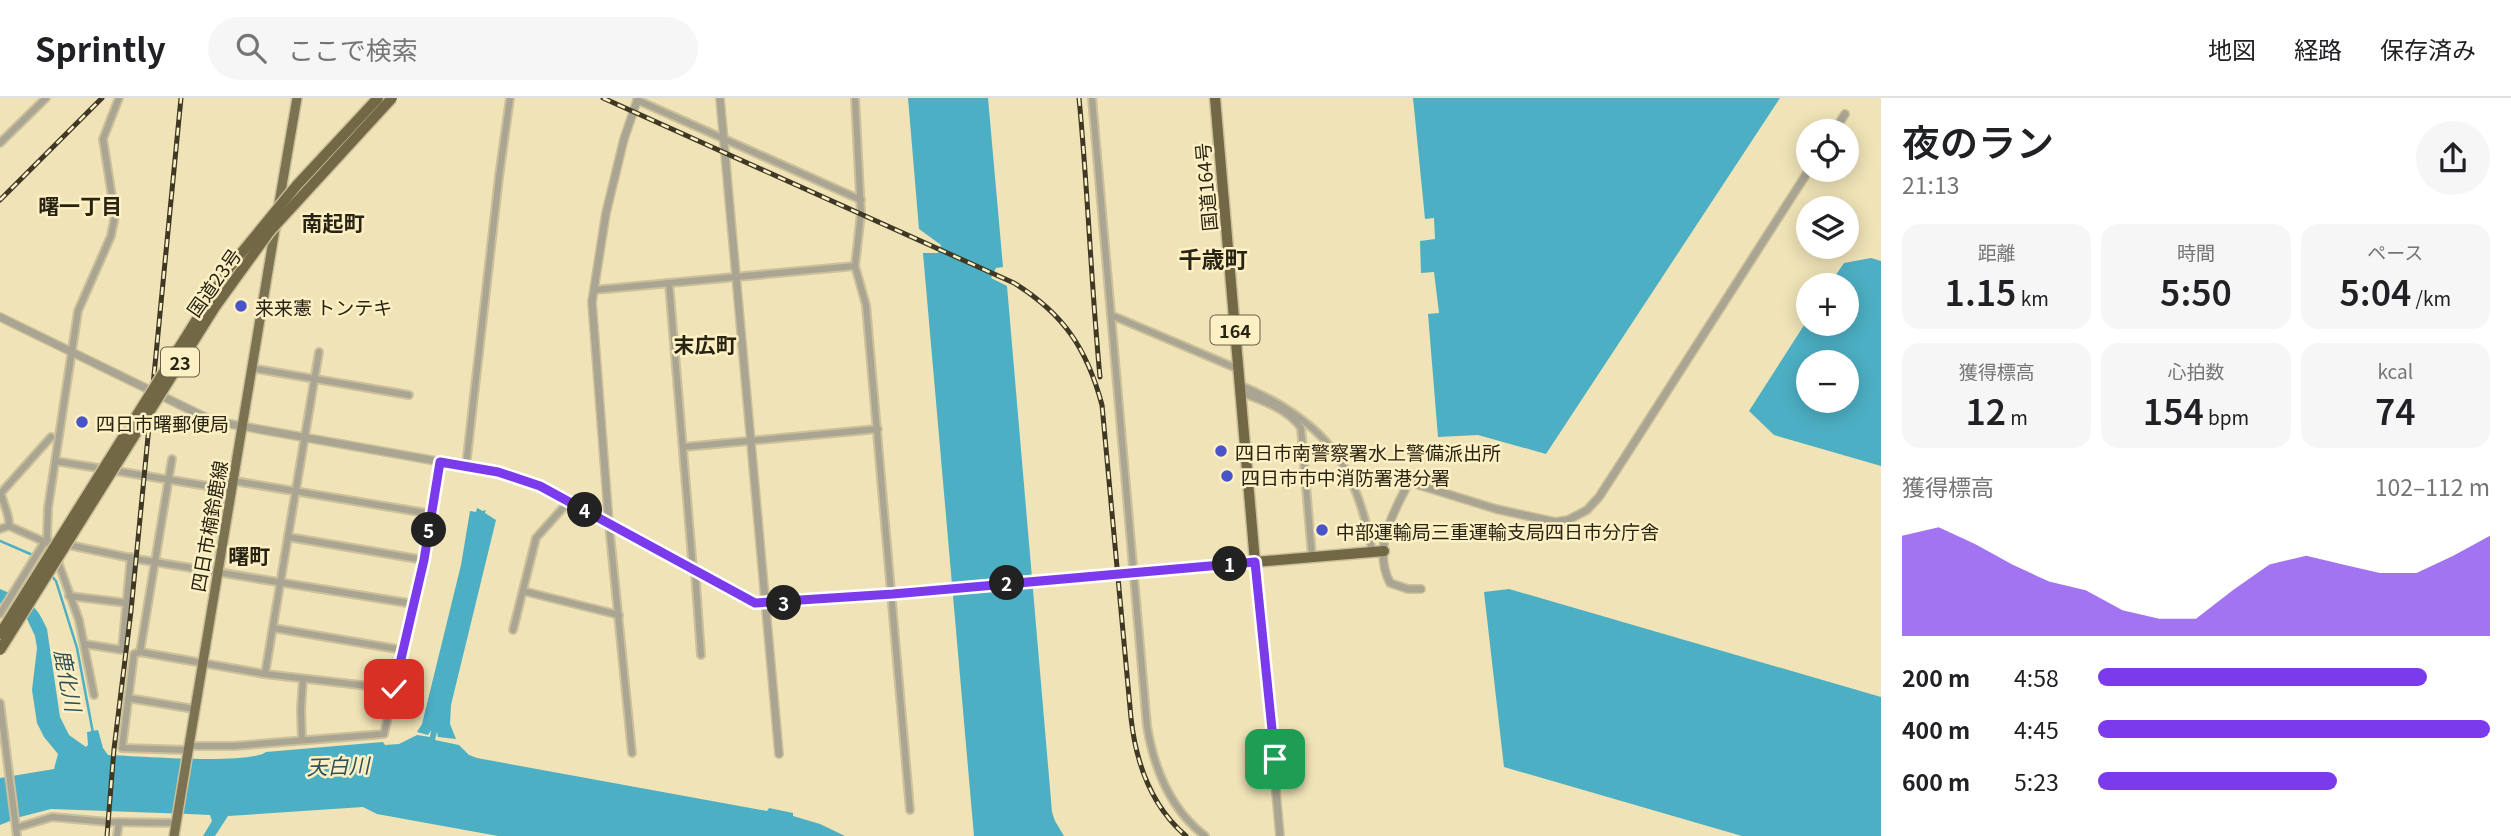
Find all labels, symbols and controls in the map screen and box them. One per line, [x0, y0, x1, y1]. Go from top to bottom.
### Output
search box [208, 17, 698, 80]
text: Sprintly [35, 24, 166, 72]
icon: search [232, 29, 270, 67]
text: ここで検索 [288, 30, 418, 67]
text: 地図 [2208, 31, 2256, 66]
text: 経路 [2294, 31, 2342, 66]
text: 保存済み [2380, 31, 2476, 66]
text: 夜のラン [1902, 113, 2054, 168]
map controls [1796, 119, 1859, 413]
button: locate [1796, 119, 1859, 182]
button: share [2416, 121, 2490, 195]
street label: 国道164号 [1188, 142, 1222, 232]
text: 21:13 [1902, 167, 1959, 201]
district label: 曙一丁目 [38, 190, 122, 220]
button: layers [1796, 196, 1859, 259]
district label: 南起町 [302, 207, 365, 237]
text: 距離 [1978, 238, 2016, 265]
text: 時間 [2177, 238, 2215, 265]
text: ペース [2367, 238, 2423, 265]
district label: 千歳町 [1179, 241, 1248, 275]
street label: 国道23号 [180, 242, 246, 322]
text: 1.15 [1945, 265, 2016, 316]
text: 5:50 [2160, 265, 2232, 316]
text: 5:04 [2340, 265, 2411, 316]
button: + [1796, 273, 1859, 336]
text: km [2016, 284, 2049, 311]
text: /km [2411, 284, 2451, 311]
place label: 来来憲 トンテキ [255, 293, 392, 320]
marker: 来来憲 トンテキ [233, 298, 249, 314]
road number: 164 [1210, 316, 1260, 344]
district label: 末広町 [674, 329, 737, 359]
road number: 23 [161, 348, 199, 376]
button: − [1796, 350, 1859, 413]
text: 獲得標高 [1959, 357, 2035, 384]
text: 心拍数 [2167, 357, 2225, 384]
text: kcal [2378, 357, 2413, 384]
text: 12 [1965, 384, 2006, 435]
text: 154 [2143, 384, 2204, 435]
text: 74 [2375, 384, 2416, 435]
text: m [2006, 403, 2028, 430]
text: bpm [2204, 403, 2249, 430]
place label: 四日市曙郵便局 [96, 409, 229, 436]
marker: 四日市曙郵便局 [74, 414, 90, 430]
place label: 四日市南警察署水上警備派出所 [1235, 438, 1501, 465]
marker: 四日市南警察署水上警備派出所 [1213, 443, 1229, 459]
street label: 四日市楠鈴鹿線 [183, 458, 233, 594]
place label: 四日市市中消防署港分署 [1241, 463, 1450, 490]
marker: 四日市市中消防署港分署 [1219, 468, 1235, 484]
text: 獲得標高 [1902, 469, 1994, 503]
text: 102–112 m [2375, 469, 2490, 503]
pin: 4 [568, 492, 602, 528]
text: 4 [579, 496, 590, 523]
pin: 5 [412, 512, 446, 548]
text: 5 [423, 516, 434, 543]
place label: 中部運輸局三重運輸支局四日市分庁舎 [1336, 517, 1659, 544]
marker: 中部運輸局三重運輸支局四日市分庁舎 [1314, 522, 1330, 538]
district label: 曙町 [228, 540, 270, 570]
pin: 1 [1212, 546, 1248, 582]
text: 1 [1224, 550, 1235, 577]
pin: 2 [990, 566, 1024, 601]
text: 2 [1001, 569, 1012, 596]
pin: 3 [766, 586, 802, 620]
text: 3 [778, 589, 789, 616]
water label: 鹿化川 [48, 646, 90, 716]
pin [364, 659, 424, 719]
text: 200 m [1902, 660, 1970, 694]
text: 4:58 [2014, 660, 2059, 694]
icon: check [375, 670, 413, 708]
text: 400 m [1902, 712, 1970, 746]
text: 4:45 [2014, 712, 2059, 746]
pin [1245, 729, 1305, 789]
icon: arrive [1256, 740, 1294, 778]
water label: 天白川 [306, 749, 372, 781]
text: 600 m [1902, 764, 1970, 798]
text: 5:23 [2014, 764, 2059, 798]

